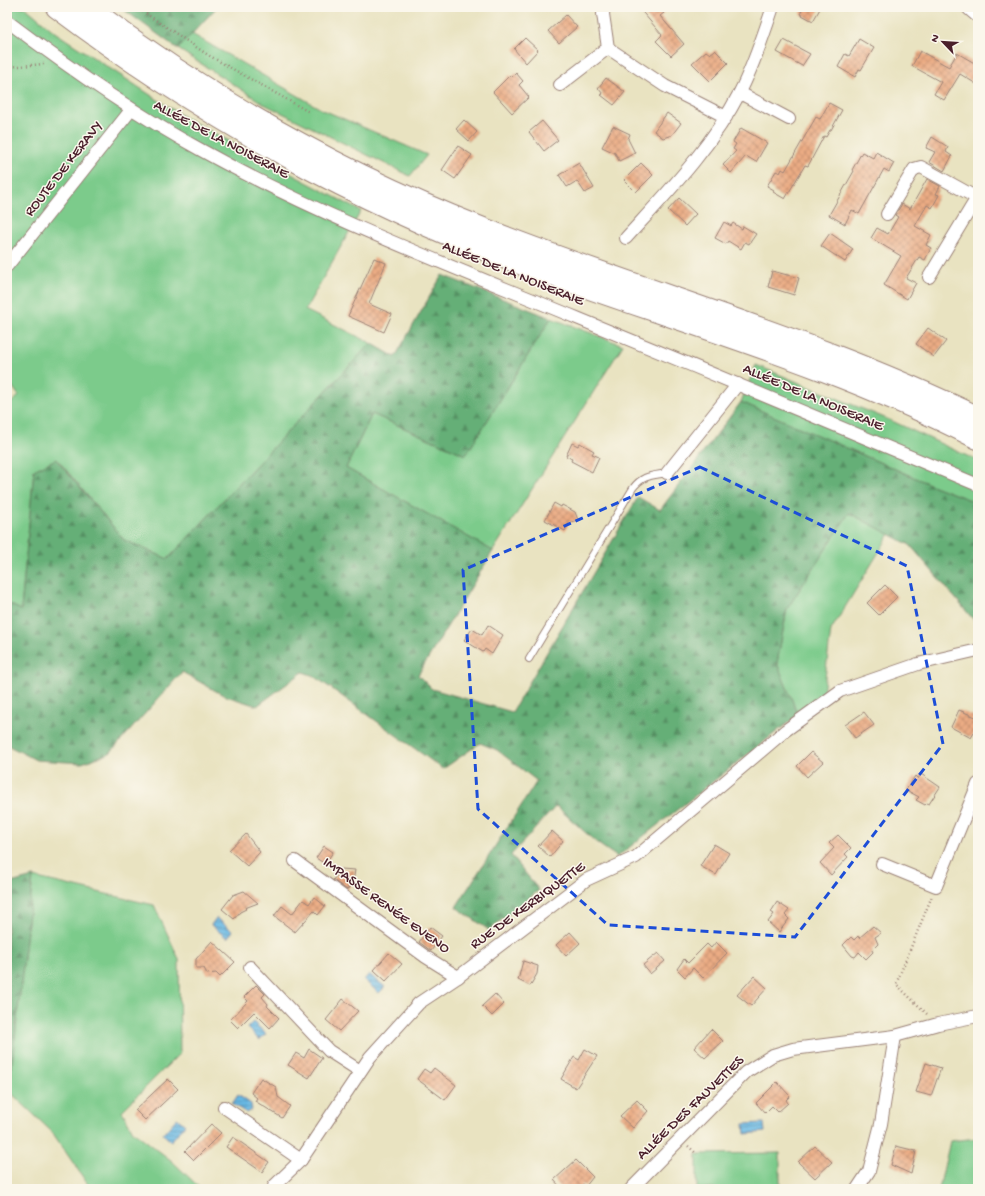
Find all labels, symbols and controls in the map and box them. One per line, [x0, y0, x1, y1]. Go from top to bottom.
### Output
north arrow [923, 22, 963, 62]
text: N [929, 33, 943, 44]
street label: ALLÉE DE LA NOISERAIE [150, 97, 292, 184]
street label: ROUTE DE KERAVY [21, 118, 107, 220]
street label: ALLÉE DE LA NOISERAIE [440, 237, 587, 311]
street label: ALLÉE DE LA NOISERAIE [740, 360, 887, 436]
street label: IMPASSE RENÉE EVENO [319, 854, 453, 958]
street label: RUE DE KERBIQUETTE [467, 858, 590, 954]
street label: ALLÉE DES FAUVETTES [634, 1052, 749, 1164]

